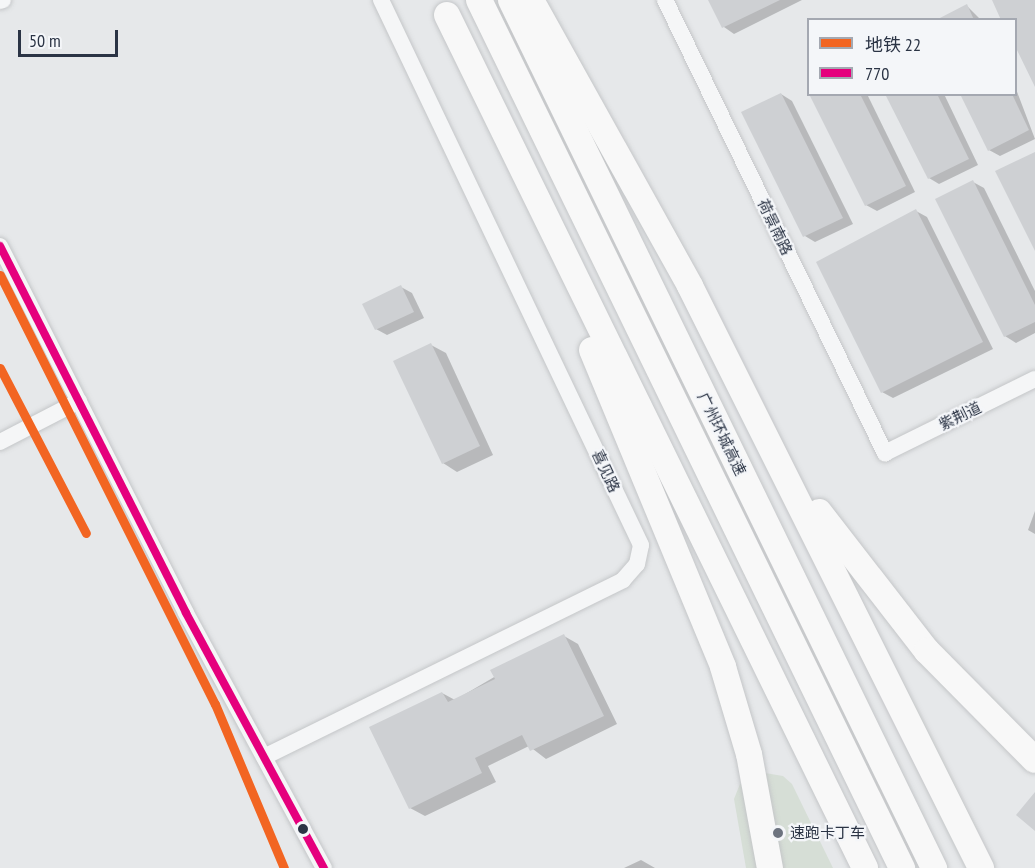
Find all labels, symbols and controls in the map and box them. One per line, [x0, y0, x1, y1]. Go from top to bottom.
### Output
scale bar [21, 18, 122, 56]
legend [807, 18, 1017, 96]
text: 50 m [29, 29, 61, 52]
text: 地铁 22 [865, 33, 921, 56]
text: 770 [865, 62, 889, 85]
street label: 荷景南路 [754, 196, 796, 258]
street label: 广州环城高速 [694, 390, 750, 478]
street label: 紫荆道 [936, 398, 984, 434]
street label: 喜见路 [588, 447, 624, 495]
unlabelled marker [297, 823, 309, 835]
place label: 速跑卡丁车 [790, 824, 865, 842]
marker: 速跑卡丁车 [771, 826, 785, 840]

